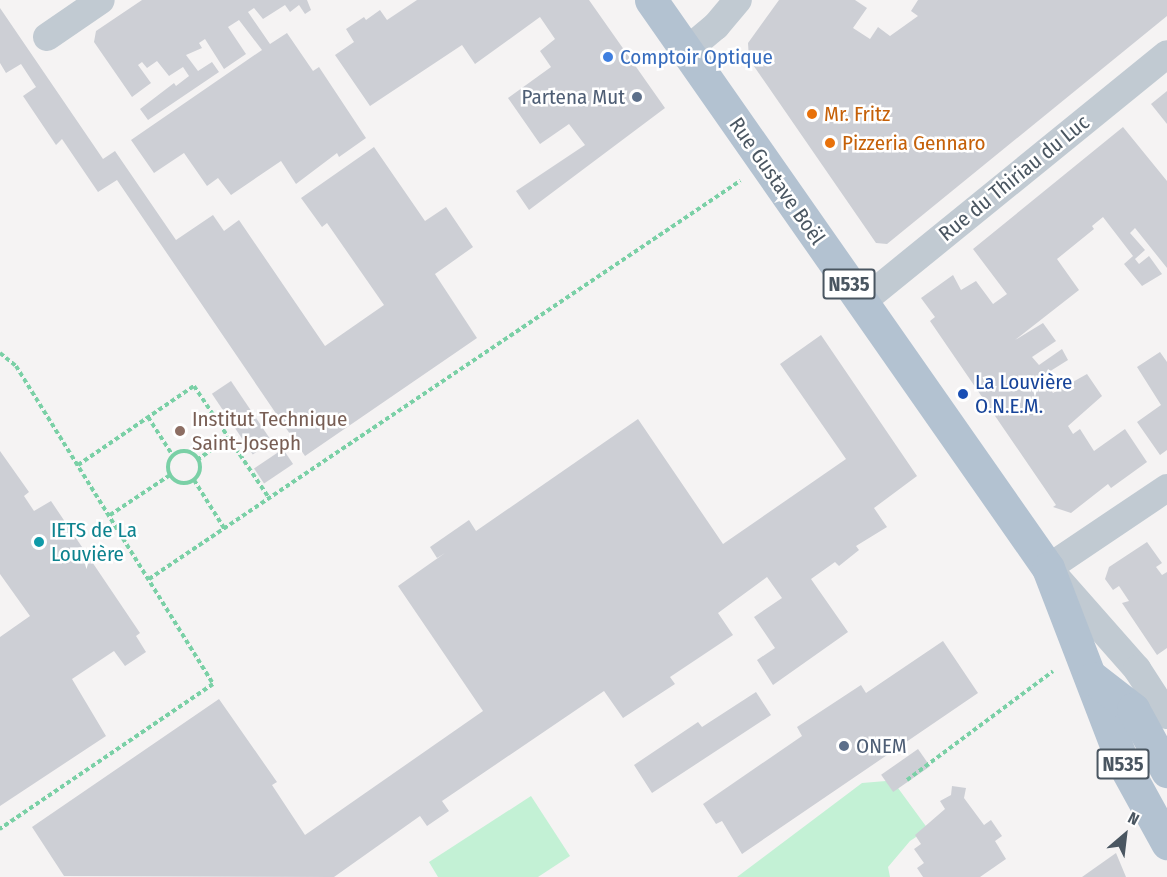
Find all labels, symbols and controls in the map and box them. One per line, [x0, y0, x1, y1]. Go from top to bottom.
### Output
place label: Comptoir Optique [620, 44, 773, 70]
marker: Comptoir Optique [601, 50, 615, 64]
place label: Partena Mut [521, 84, 625, 110]
marker: Partena Mut [630, 90, 644, 104]
place label: Mr. Fritz [824, 101, 890, 127]
marker: Mr. Fritz [805, 107, 819, 121]
street label: Rue du Thiriau du Luc [934, 110, 1094, 246]
street label: Rue Gustave Boël [724, 113, 830, 249]
place label: Pizzeria Gennaro [842, 130, 986, 156]
marker: Pizzeria Gennaro [823, 136, 837, 150]
road number: N535 [822, 267, 876, 301]
place label: La Louvière O.N.E.M. [975, 369, 1072, 419]
marker: La Louvière O.N.E.M. [956, 387, 970, 401]
place label: Institut Technique Saint-Joseph [192, 406, 347, 456]
marker: Institut Technique Saint-Joseph [173, 424, 187, 438]
place label: IETS de La Louvière [51, 517, 137, 567]
marker: IETS de La Louvière [32, 535, 46, 549]
place label: ONEM [856, 733, 907, 759]
marker: ONEM [837, 739, 851, 753]
road number: N535 [1096, 747, 1150, 781]
north arrow [1095, 805, 1155, 865]
text: N [1125, 808, 1142, 829]

